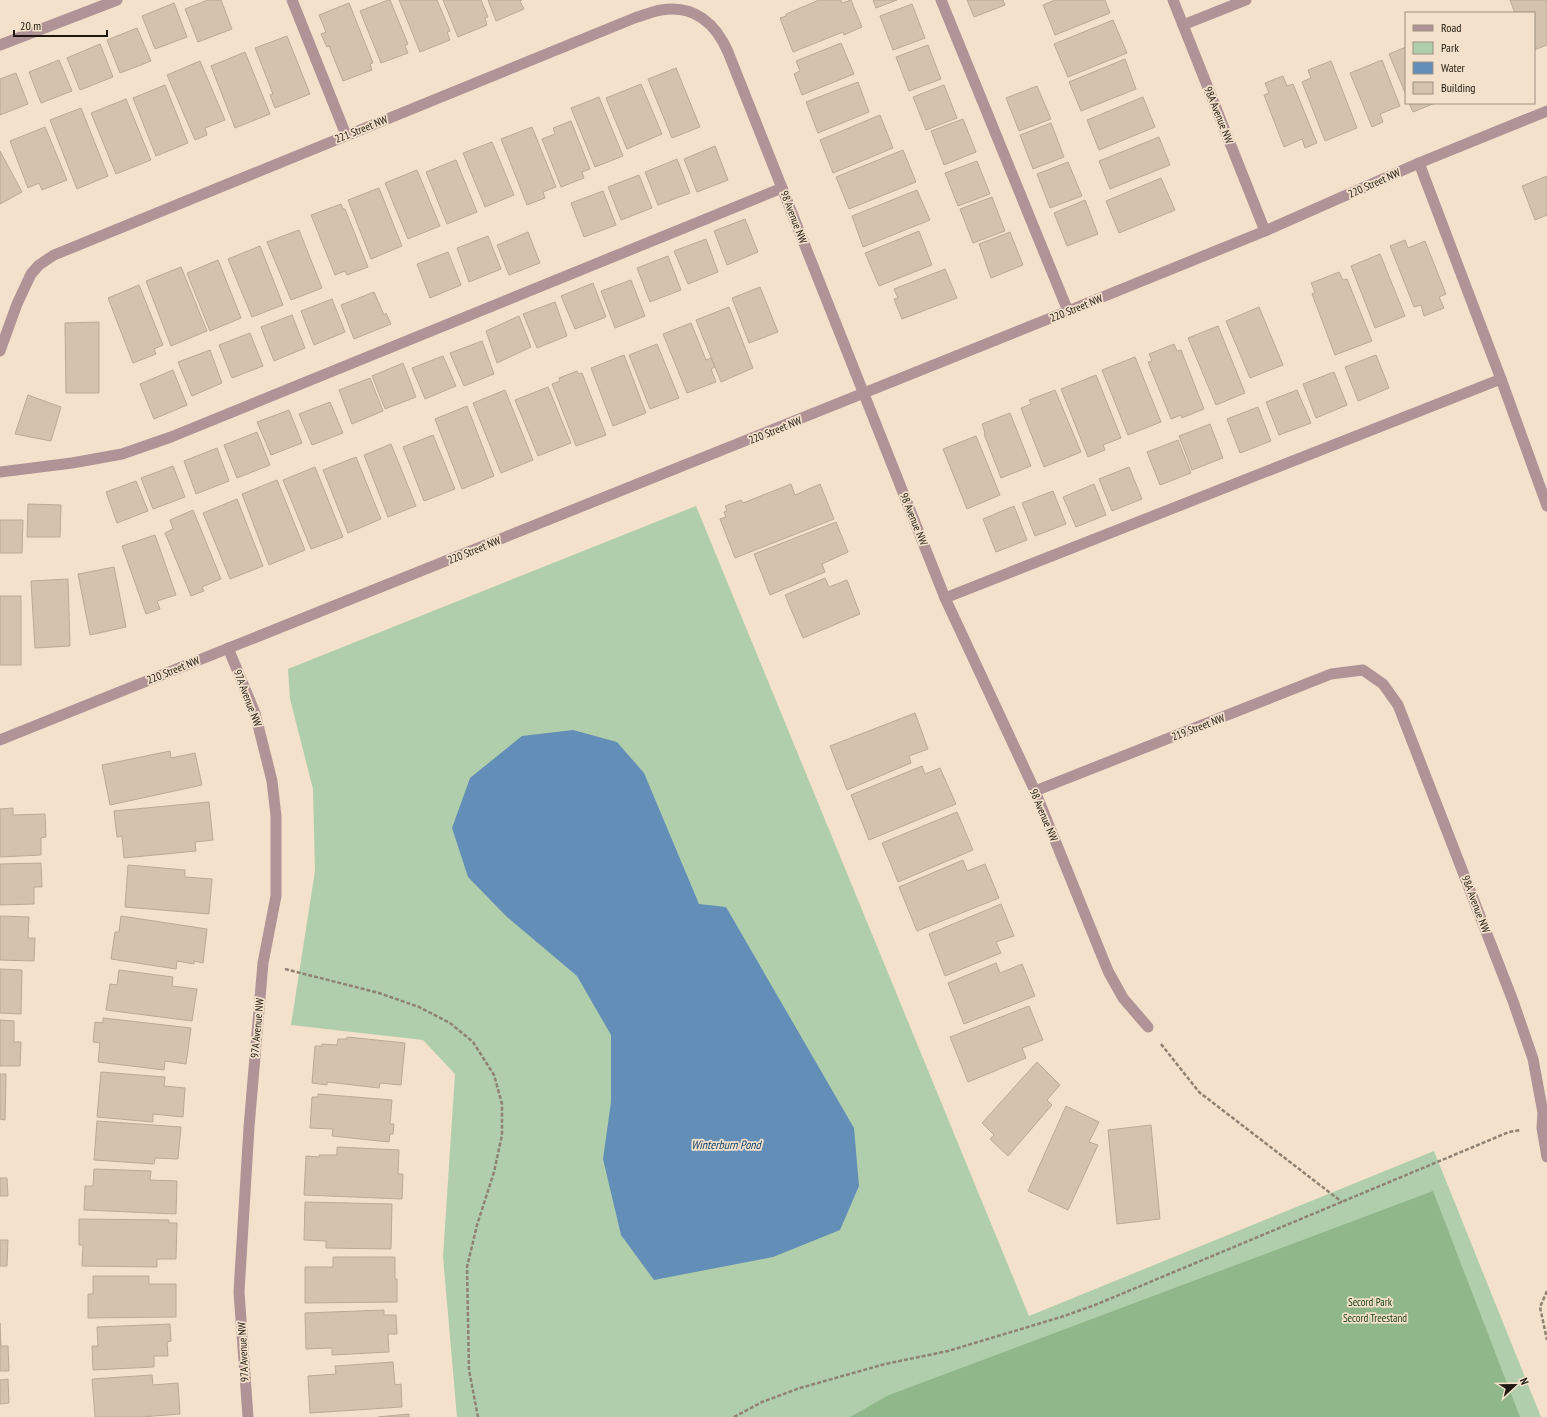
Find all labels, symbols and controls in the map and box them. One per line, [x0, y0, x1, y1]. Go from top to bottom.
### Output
scale bar [14, 12, 107, 38]
legend [1405, 12, 1535, 104]
text: 20 m [20, 18, 41, 33]
text: Road [1441, 20, 1461, 35]
text: Park [1441, 40, 1459, 55]
text: Water [1441, 60, 1466, 75]
text: Building [1441, 80, 1476, 95]
street label: 98A Avenue NW [1201, 84, 1237, 146]
street label: 221 Street NW [333, 112, 390, 146]
street label: 220 Street NW [1346, 165, 1403, 201]
street label: 98 Avenue NW [778, 189, 811, 246]
street label: 220 Street NW [1048, 291, 1105, 325]
street label: 220 Street NW [747, 413, 804, 447]
street label: 98 Avenue NW [897, 491, 931, 548]
street label: 220 Street NW [446, 533, 503, 567]
street label: 220 Street NW [145, 653, 202, 687]
street label: 97A Avenue NW [231, 667, 266, 729]
street label: 219 Street NW [1170, 710, 1227, 743]
street label: 98 Avenue NW [1027, 787, 1062, 844]
street label: 98A Avenue NW [1459, 873, 1494, 935]
street label: 97A Avenue NW [247, 997, 267, 1059]
water label: Winterburn Pond [691, 1137, 763, 1152]
park label: Secord Park [1348, 1295, 1393, 1309]
park label: Secord Treestand [1343, 1311, 1407, 1325]
street label: 97A Avenue NW [234, 1321, 252, 1382]
north arrow [1495, 1365, 1535, 1405]
text: N [1517, 1376, 1532, 1387]

